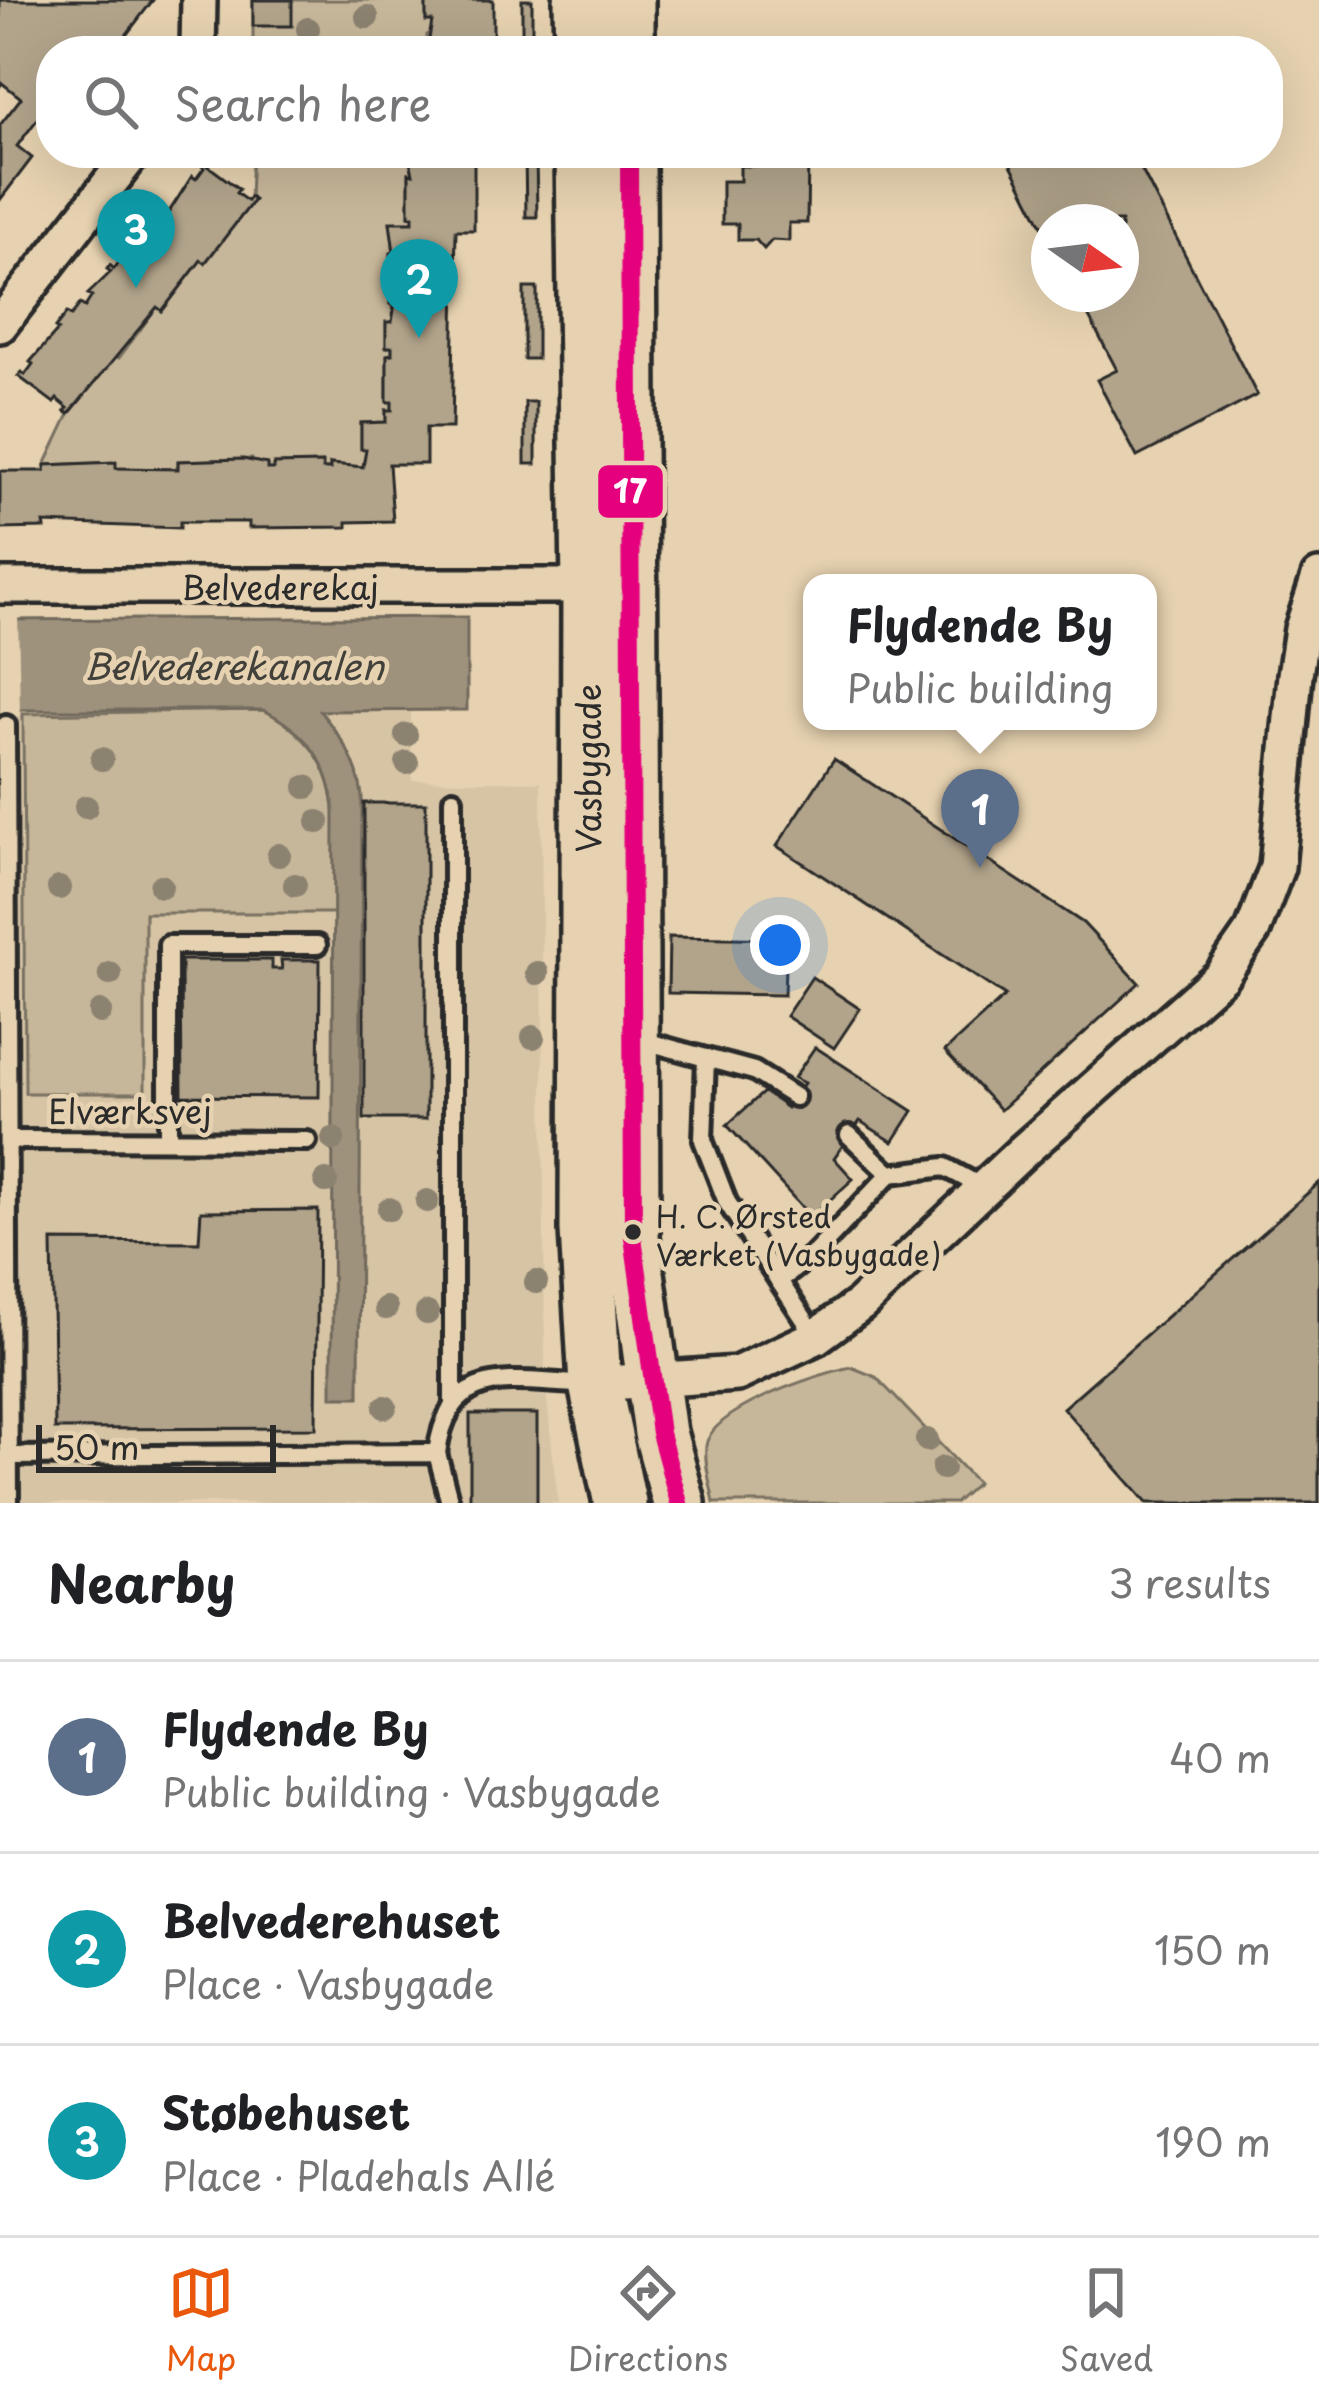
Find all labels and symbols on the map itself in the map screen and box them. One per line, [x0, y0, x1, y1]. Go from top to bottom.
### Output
pin: 3 [97, 189, 175, 288]
north arrow [1031, 204, 1139, 312]
pin: 2 [380, 239, 458, 338]
line badge: 17 [596, 463, 665, 520]
text: 17 [613, 464, 648, 514]
street label: Belvederekaj [181, 561, 379, 611]
water label: Belvederekanalen [84, 638, 386, 692]
street label: Vasbygade [562, 684, 612, 852]
pin: 1 [941, 769, 1019, 868]
your location [750, 915, 810, 975]
street label: Elværksvej [48, 1085, 212, 1135]
place label: H. C. Ørsted Værket (Vasbygade) [656, 1193, 941, 1276]
marker: H. C. Ørsted Værket (Vasbygade) [622, 1221, 644, 1243]
scale bar [36, 1419, 276, 1472]

